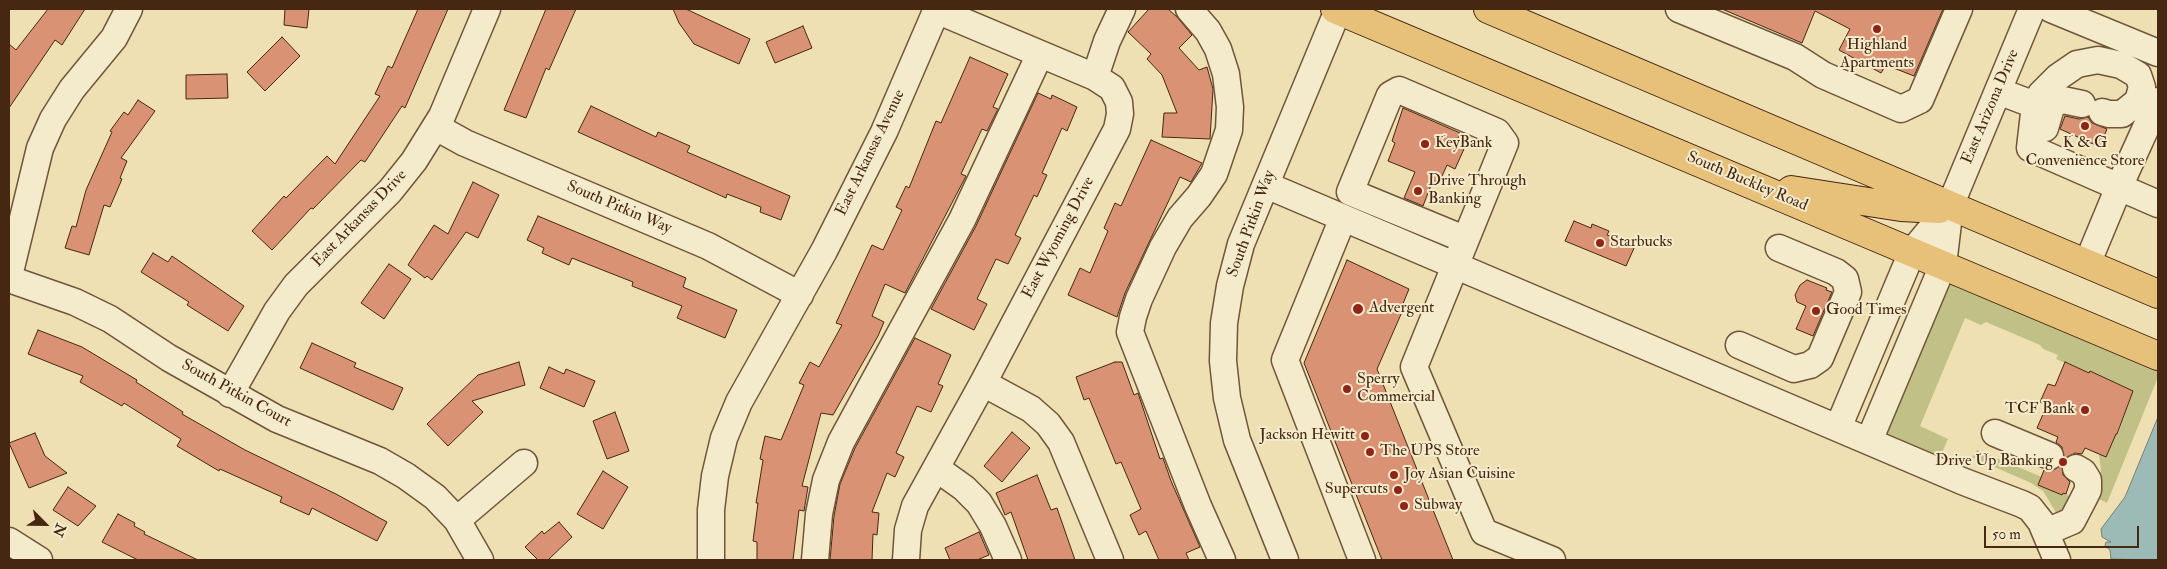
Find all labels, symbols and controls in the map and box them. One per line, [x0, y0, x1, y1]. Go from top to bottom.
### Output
marker: Highland Apartments [1871, 23, 1883, 35]
place label: Highland Apartments [1840, 36, 1914, 74]
street label: East Arizona Drive [1958, 47, 2024, 167]
street label: East Arkansas Avenue [832, 87, 910, 219]
marker: K & G Convenience Store [2079, 120, 2091, 132]
place label: KeyBank [1435, 134, 1492, 154]
place label: K & G Convenience Store [2025, 134, 2145, 172]
marker: KeyBank [1419, 138, 1431, 150]
street label: South Buckley Road [1684, 148, 1810, 216]
street label: East Arkansas Drive [309, 166, 411, 272]
street label: South Pitkin Way [1224, 168, 1280, 280]
place label: Drive Through Banking [1428, 172, 1526, 210]
street label: East Wyoming Drive [1019, 174, 1099, 302]
street label: South Pitkin Way [564, 177, 674, 239]
marker: Drive Through Banking [1412, 185, 1424, 197]
place label: Starbucks [1610, 233, 1672, 253]
marker: Starbucks [1594, 237, 1606, 249]
place label: Advergent [1369, 299, 1434, 319]
place label: Good Times [1826, 301, 1907, 321]
marker: Advergent [1351, 302, 1365, 316]
marker: Good Times [1810, 305, 1822, 317]
street label: South Pitkin Court [178, 356, 294, 432]
place label: Sperry Commercial [1357, 370, 1435, 408]
marker: Sperry Commercial [1341, 383, 1353, 395]
place label: TCF Bank [2005, 400, 2075, 420]
marker: TCF Bank [2079, 404, 2091, 416]
place label: Jackson Hewitt [1259, 426, 1355, 446]
marker: Jackson Hewitt [1359, 430, 1371, 442]
place label: The UPS Store [1380, 442, 1480, 462]
marker: The UPS Store [1364, 446, 1376, 458]
place label: Drive Up Banking [1935, 452, 2053, 472]
marker: Drive Up Banking [2057, 456, 2069, 468]
place label: Joy Asian Cuisine [1404, 465, 1515, 485]
marker: Joy Asian Cuisine [1388, 469, 1400, 481]
place label: Supercuts [1325, 480, 1388, 500]
marker: Supercuts [1392, 484, 1404, 496]
place label: Subway [1414, 496, 1462, 516]
north arrow [20, 499, 70, 549]
marker: Subway [1398, 500, 1410, 512]
scale bar [1987, 516, 2142, 548]
text: N [49, 521, 70, 539]
text: 50 m [1992, 525, 2021, 544]

